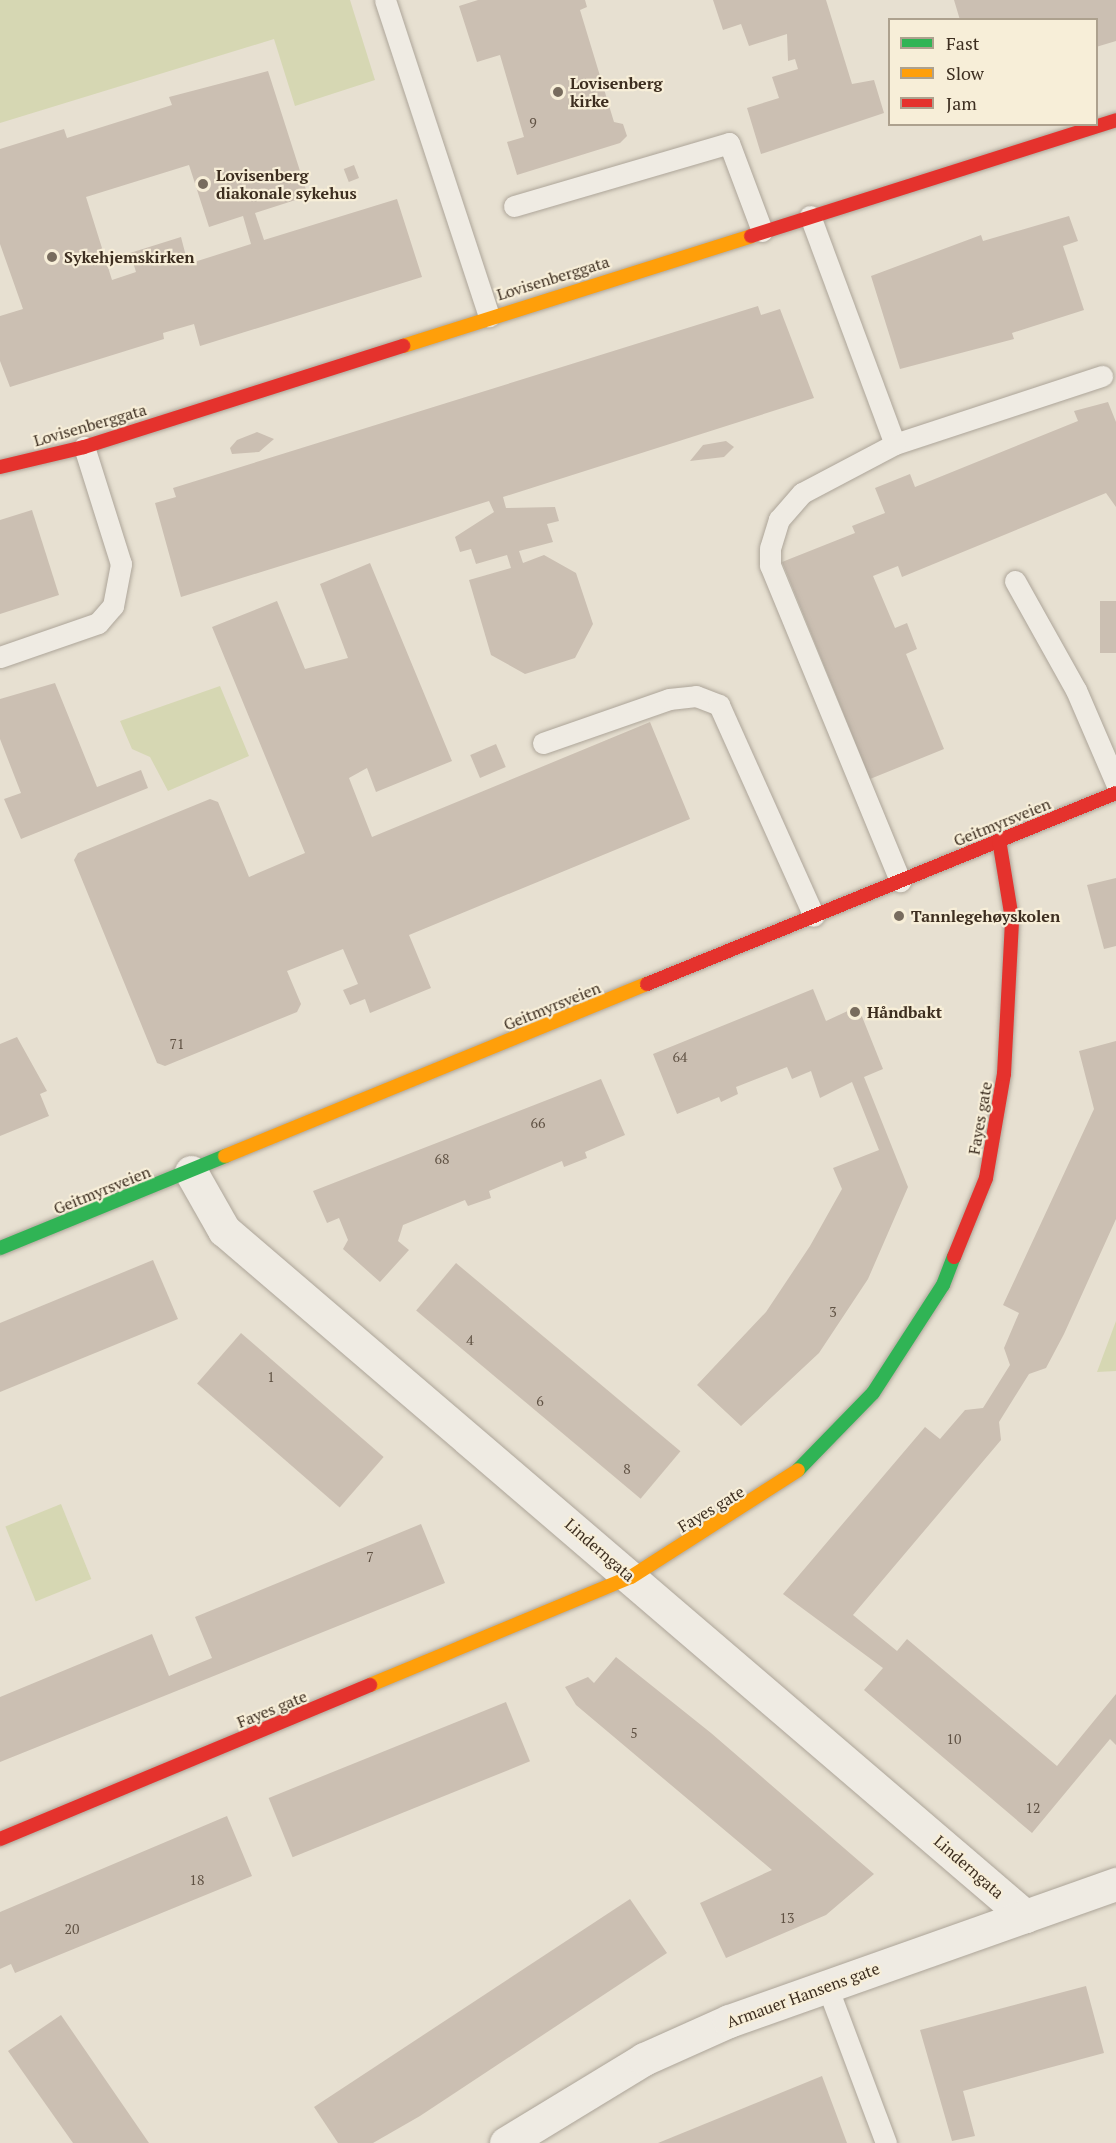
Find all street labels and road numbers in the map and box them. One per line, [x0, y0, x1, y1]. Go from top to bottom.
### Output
street label: Lovisenberggata [494, 252, 612, 304]
street label: Lovisenberggata [31, 400, 149, 450]
street label: Geitmyrsveien [951, 794, 1053, 850]
street label: Geitmyrsveien [501, 978, 603, 1034]
street label: Fayes gate [964, 1080, 996, 1156]
street label: Geitmyrsveien [51, 1162, 153, 1218]
street label: Fayes gate [674, 1482, 748, 1536]
street label: Linderngata [561, 1514, 639, 1586]
street label: Fayes gate [234, 1686, 310, 1732]
street label: Linderngata [930, 1831, 1008, 1903]
street label: Armauer Hansens gate [724, 1958, 882, 2032]

